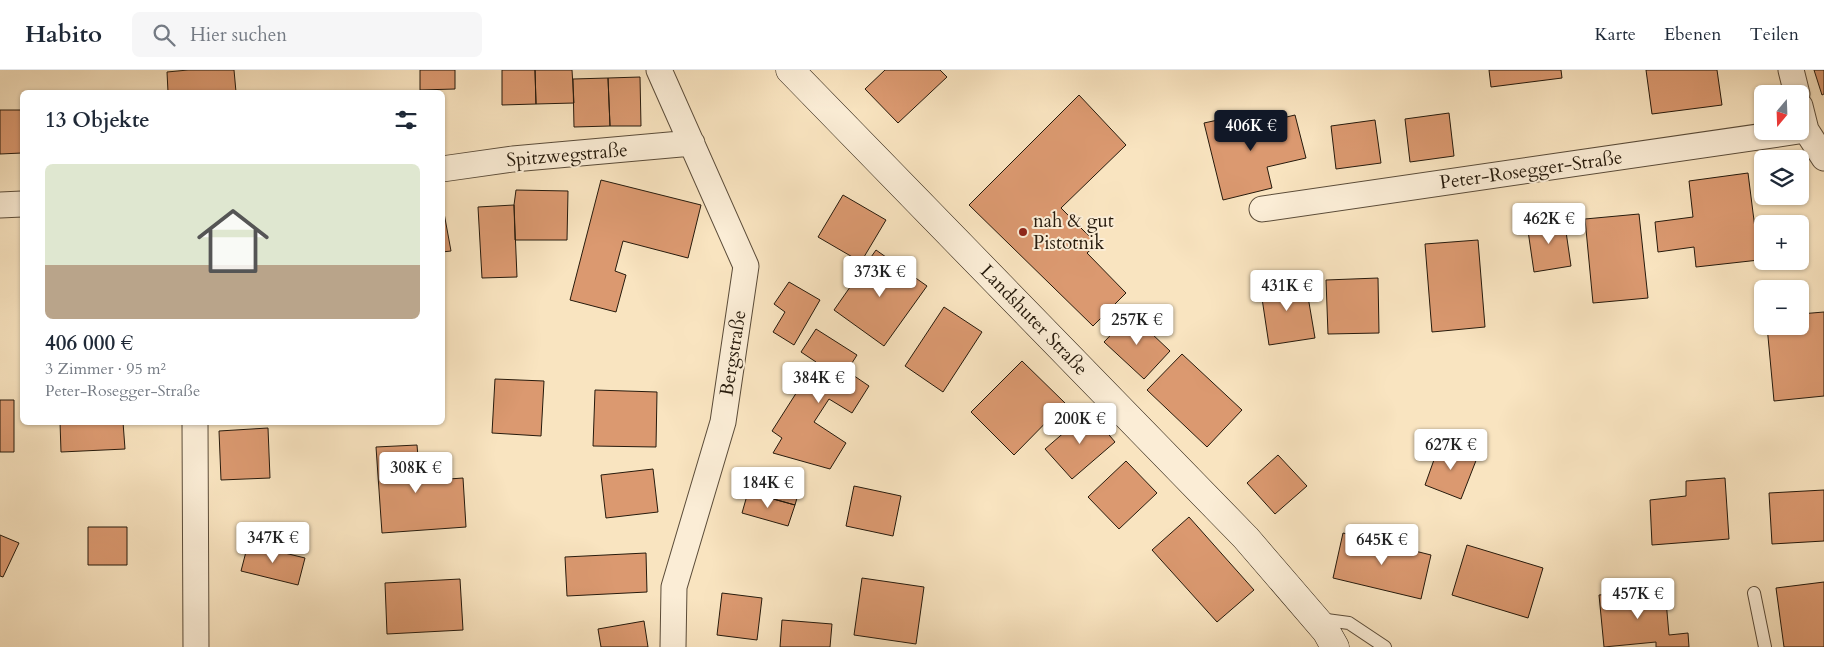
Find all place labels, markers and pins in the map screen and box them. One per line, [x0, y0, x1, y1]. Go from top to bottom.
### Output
pin: 406K € [1210, 109, 1292, 152]
pin: 462K € [1508, 202, 1590, 245]
place label: nah & gut Pistotnik [1033, 208, 1114, 256]
marker: nah & gut Pistotnik [1017, 226, 1029, 238]
pin: 373K € [839, 256, 921, 298]
pin: 431K € [1246, 270, 1328, 312]
pin: 257K € [1096, 304, 1178, 346]
pin: 384K € [778, 362, 860, 404]
pin: 200K € [1039, 402, 1121, 445]
pin: 627K € [1410, 428, 1492, 471]
pin: 308K € [375, 452, 457, 494]
pin: 184K € [727, 466, 809, 509]
pin: 347K € [232, 522, 314, 564]
pin: 645K € [1341, 524, 1423, 566]
pin: 457K € [1597, 578, 1679, 620]

